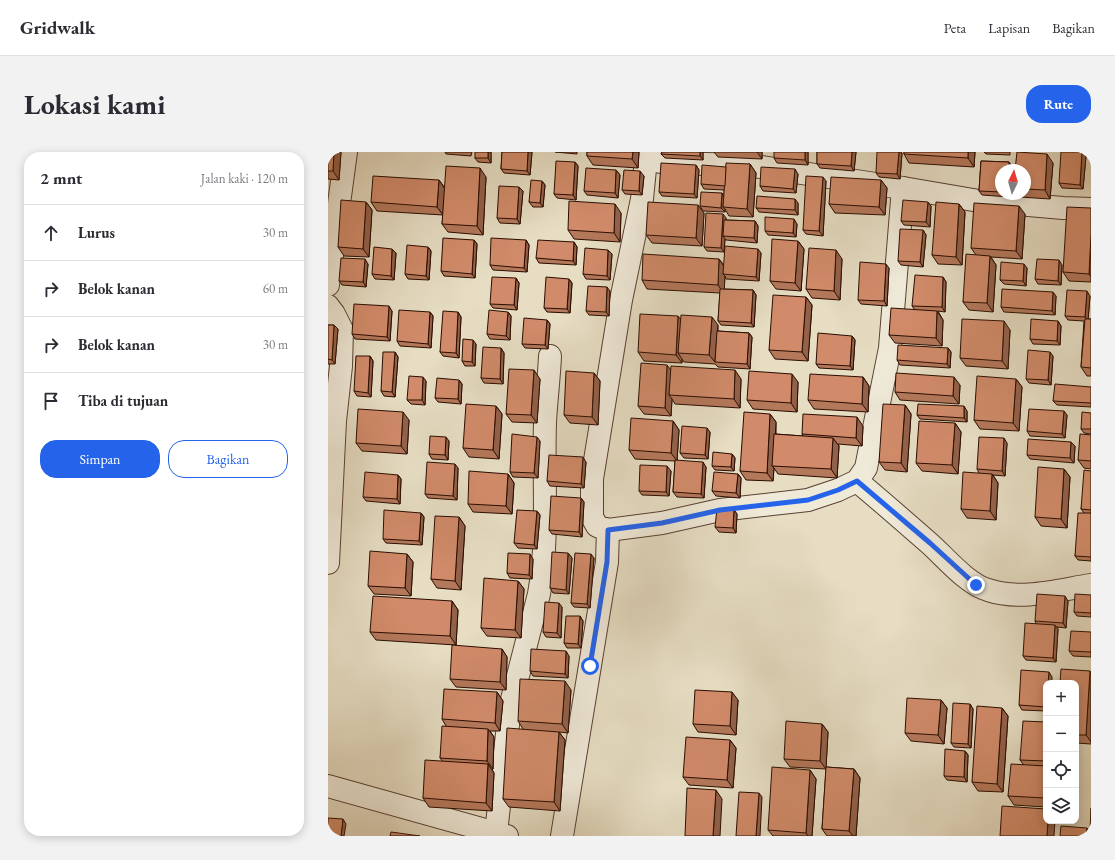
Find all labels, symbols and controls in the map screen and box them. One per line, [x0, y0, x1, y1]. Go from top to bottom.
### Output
text: Gridwalk [20, 15, 95, 40]
text: Peta [944, 19, 966, 37]
text: Lapisan [988, 19, 1030, 37]
text: Bagikan [1052, 19, 1095, 37]
button: Rute [1026, 85, 1091, 123]
text: Lokasi kami [24, 86, 165, 122]
north arrow [995, 164, 1031, 200]
text: 2 mnt [40, 167, 82, 189]
text: Jalan kaki · 120 m [201, 170, 288, 187]
icon: ahead [40, 222, 62, 244]
text: Lurus [78, 223, 115, 242]
text: 30 m [263, 224, 288, 241]
icon: right [40, 278, 62, 300]
text: Belok kanan [78, 279, 155, 298]
text: 60 m [263, 280, 288, 297]
icon: right [40, 334, 62, 356]
text: Belok kanan [78, 335, 155, 354]
text: 30 m [263, 336, 288, 353]
icon: arrive [40, 390, 62, 412]
text: Tiba di tujuan [78, 391, 168, 410]
button: Simpan [40, 440, 160, 478]
button: Bagikan [168, 440, 288, 478]
route end [967, 576, 985, 594]
route start [581, 657, 599, 675]
map controls [1043, 680, 1079, 824]
button: + [1043, 680, 1079, 716]
button: − [1043, 716, 1079, 752]
button: locate [1043, 752, 1079, 788]
button: layers [1043, 788, 1079, 824]

